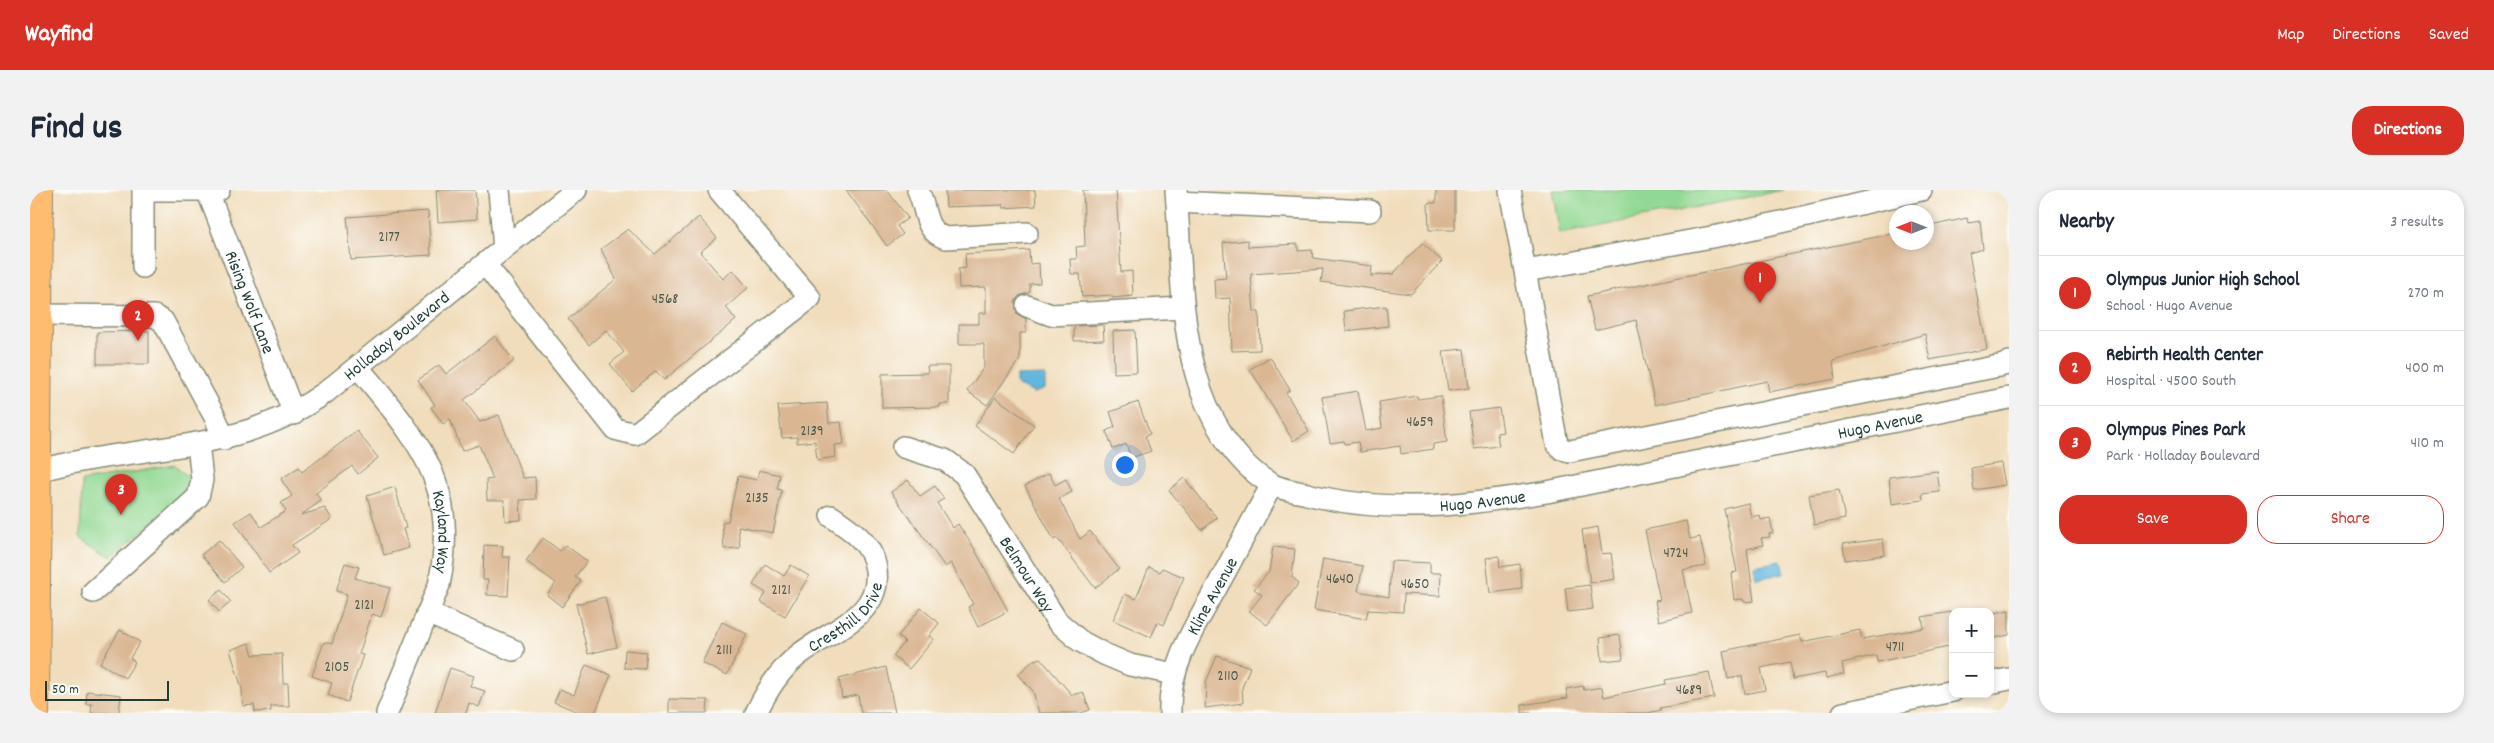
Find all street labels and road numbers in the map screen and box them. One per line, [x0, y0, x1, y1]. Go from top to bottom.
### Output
street label: Rising Wolf Lane [217, 248, 279, 358]
street label: Holladay Boulevard [339, 287, 456, 388]
street label: Hugo Avenue [1836, 406, 1925, 448]
street label: Hugo Avenue [1439, 486, 1528, 520]
street label: Kayland Way [424, 488, 455, 575]
street label: Belmour Way [992, 532, 1059, 619]
street label: Kline Avenue [1182, 554, 1246, 640]
street label: Cresthill Drive [804, 580, 891, 660]

